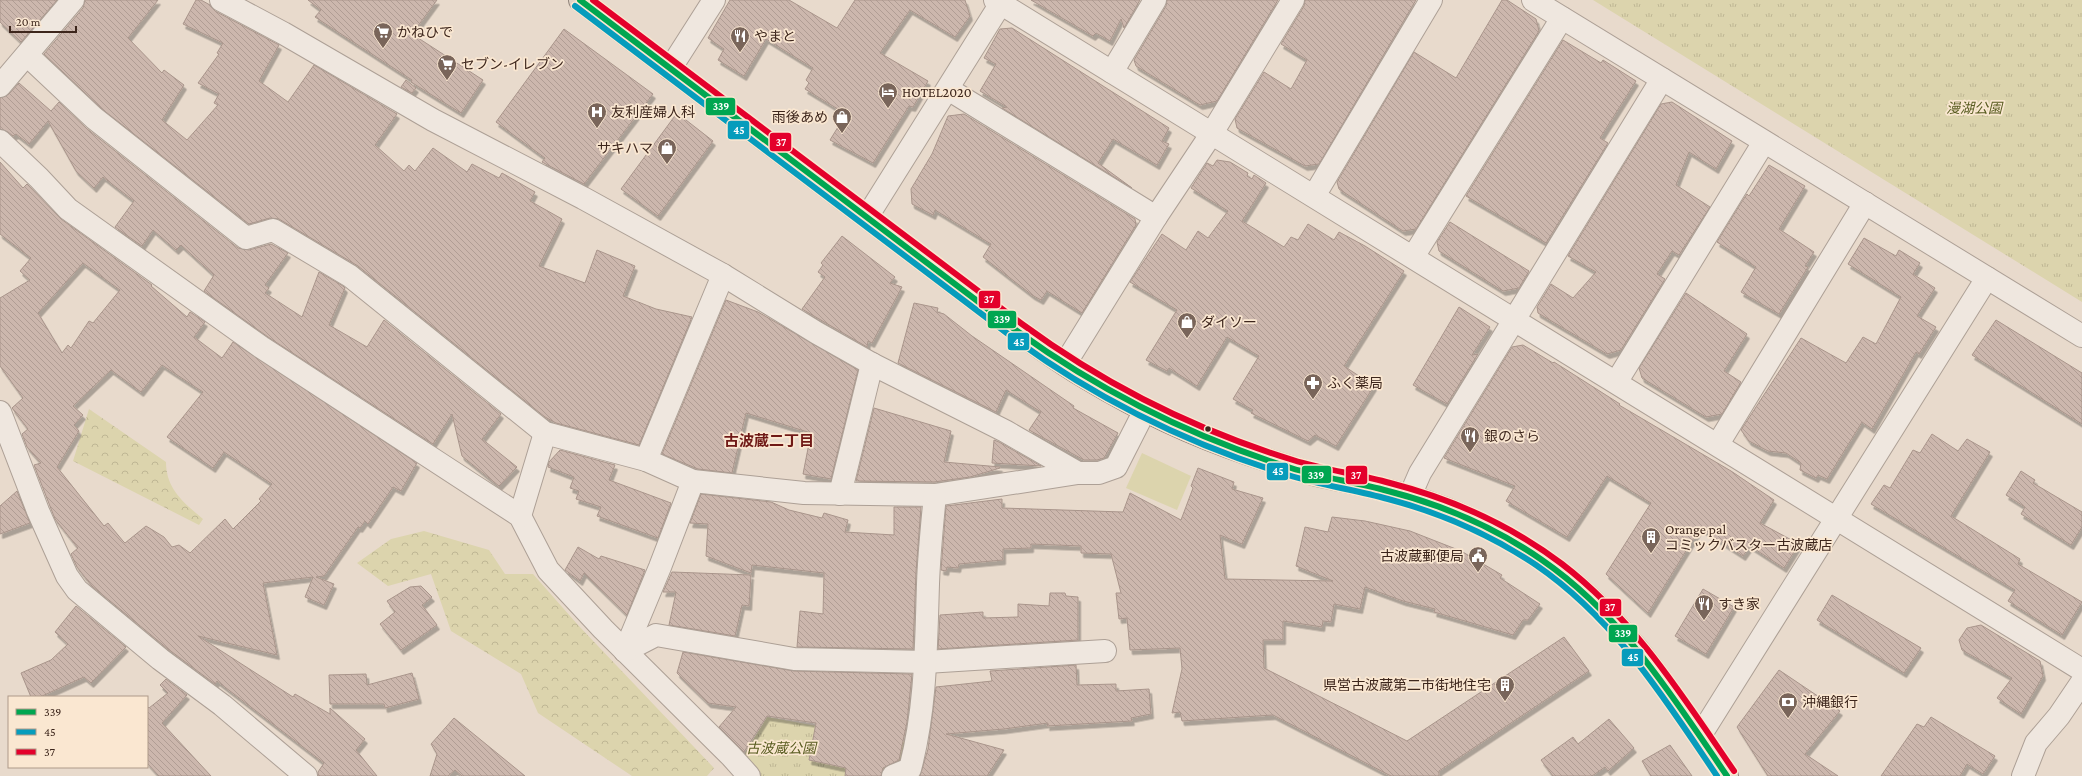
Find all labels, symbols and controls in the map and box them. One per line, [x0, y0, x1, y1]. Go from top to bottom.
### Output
scale bar [10, 8, 76, 34]
text: 20 m [16, 15, 41, 29]
supermarket icon: かねひで [372, 21, 394, 49]
place label: かねひで [397, 24, 453, 40]
restaurant icon: やまと [729, 25, 751, 53]
place label: やまと [754, 28, 796, 44]
supermarket icon: セブン-イレブン [436, 53, 458, 81]
place label: セブン-イレブン [461, 56, 564, 72]
hotel icon: HOTEL2020 [877, 81, 899, 109]
place label: HOTEL2020 [902, 84, 972, 100]
line badge: 339 [705, 97, 736, 116]
text: 339 [713, 100, 729, 112]
park label: 漫湖公園 [1946, 100, 2004, 116]
hospital icon: 友利産婦人科 [586, 101, 608, 129]
place label: 友利産婦人科 [611, 104, 695, 120]
shop icon: 雨後あめ [831, 106, 853, 134]
place label: 雨後あめ [772, 109, 828, 125]
line badge: 45 [727, 120, 750, 140]
text: 45 [733, 124, 745, 136]
line badge: 37 [769, 132, 792, 152]
text: 37 [776, 136, 786, 148]
shop icon: サキハマ [656, 137, 678, 165]
place label: サキハマ [597, 140, 653, 156]
line badge: 37 [978, 290, 1001, 309]
text: 37 [984, 293, 994, 305]
line badge: 339 [987, 310, 1017, 329]
shop icon: ダイソー [1176, 311, 1198, 339]
text: 339 [994, 313, 1010, 325]
place label: ダイソー [1201, 314, 1257, 330]
line badge: 45 [1007, 332, 1030, 351]
text: 45 [1013, 336, 1025, 348]
pharmacy icon: ふく薬局 [1302, 372, 1324, 400]
place label: ふく薬局 [1327, 375, 1383, 391]
unlabelled marker [1203, 424, 1213, 434]
restaurant icon: 銀のさら [1459, 425, 1481, 453]
place label: 銀のさら [1484, 428, 1540, 444]
district label: 古波蔵二丁目 [724, 433, 814, 449]
line badge: 45 [1266, 462, 1289, 481]
text: 45 [1272, 465, 1284, 477]
line badge: 339 [1301, 465, 1332, 484]
line badge: 37 [1345, 465, 1368, 485]
text: 339 [1308, 469, 1324, 481]
text: 37 [1351, 469, 1361, 481]
place label: Orange pal コミックバスター古波蔵店 [1665, 521, 1832, 553]
building icon: Orange pal コミックバスター古波蔵店 [1640, 526, 1662, 554]
public building icon: 古波蔵郵便局 [1467, 545, 1489, 573]
place label: 古波蔵郵便局 [1380, 548, 1464, 564]
restaurant icon: すき家 [1693, 593, 1715, 621]
place label: すき家 [1718, 596, 1760, 612]
line badge: 37 [1599, 598, 1622, 617]
text: 37 [1605, 601, 1615, 613]
line badge: 339 [1608, 624, 1638, 643]
text: 339 [1615, 627, 1631, 639]
line badge: 45 [1621, 648, 1644, 667]
text: 45 [1627, 651, 1639, 663]
building icon: 県営古波蔵第二市街地住宅 [1494, 674, 1516, 702]
place label: 県営古波蔵第二市街地住宅 [1323, 677, 1491, 693]
bank icon: 沖縄銀行 [1777, 691, 1799, 719]
place label: 沖縄銀行 [1802, 694, 1858, 710]
legend [8, 696, 148, 768]
text: 339 [44, 705, 61, 719]
text: 45 [44, 725, 56, 739]
park label: 古波蔵公園 [746, 740, 818, 756]
text: 37 [44, 745, 56, 759]

